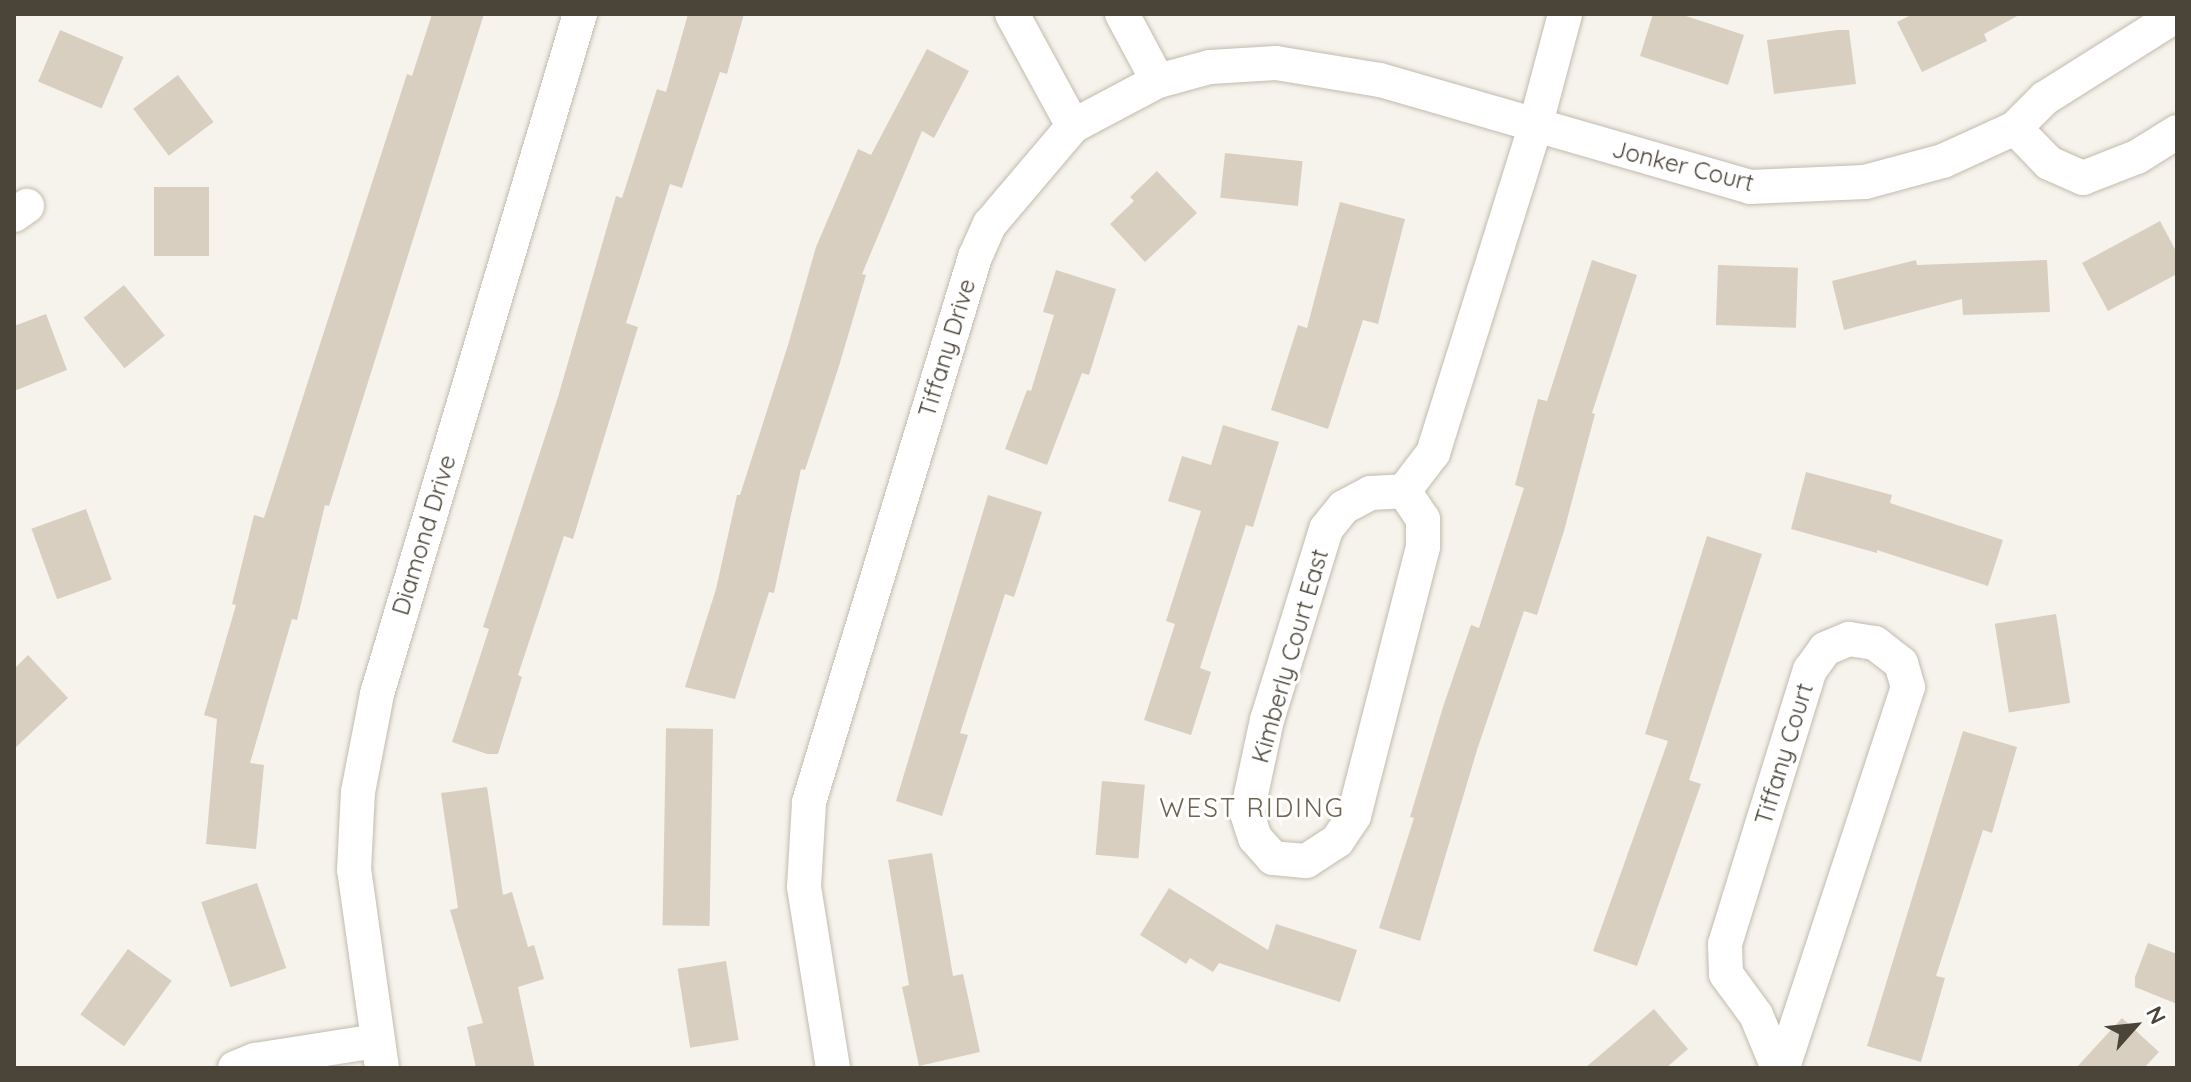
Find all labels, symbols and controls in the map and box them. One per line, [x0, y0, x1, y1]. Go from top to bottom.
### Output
street label: Jonker Court [1609, 134, 1757, 198]
street label: Tiffany Drive [912, 275, 982, 421]
street label: Diamond Drive [386, 451, 462, 619]
street label: Kimberly Court East [1246, 546, 1334, 766]
street label: Tiffany Court [1749, 680, 1819, 828]
district label: WEST RIDING [1159, 792, 1345, 824]
north arrow [2095, 986, 2175, 1066]
text: N [2140, 1002, 2173, 1029]

